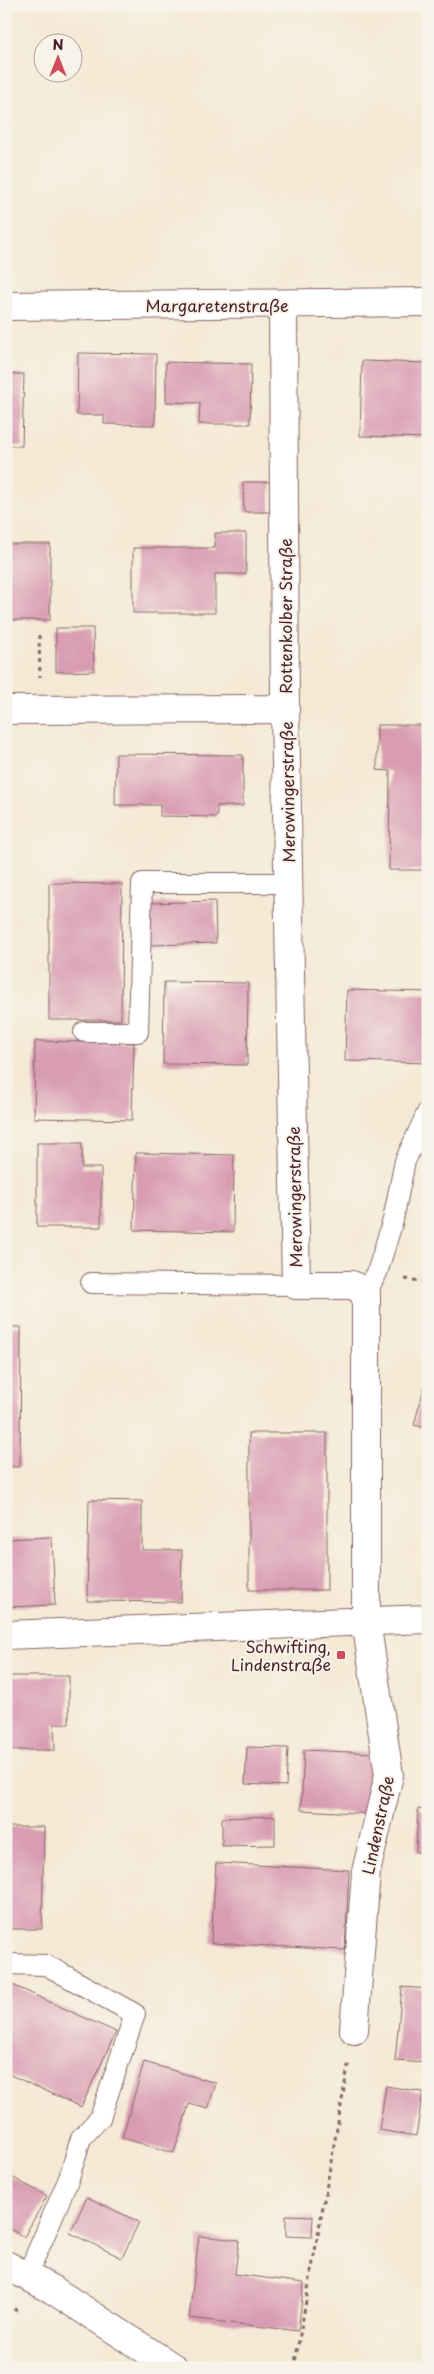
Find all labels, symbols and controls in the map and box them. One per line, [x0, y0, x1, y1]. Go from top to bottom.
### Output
north arrow [32, 32, 82, 82]
text: N [52, 34, 64, 55]
street label: Margaretenstraße [146, 293, 288, 317]
street label: Rottenkolber Straße [273, 538, 297, 694]
street label: Merowingerstraße [274, 721, 300, 863]
street label: Merowingerstraße [281, 1126, 307, 1268]
place label: Schwifting, Lindenstraße [231, 1634, 331, 1676]
marker: Schwifting, Lindenstraße [335, 1649, 347, 1661]
street label: Lindenstraße [355, 1774, 399, 1876]

